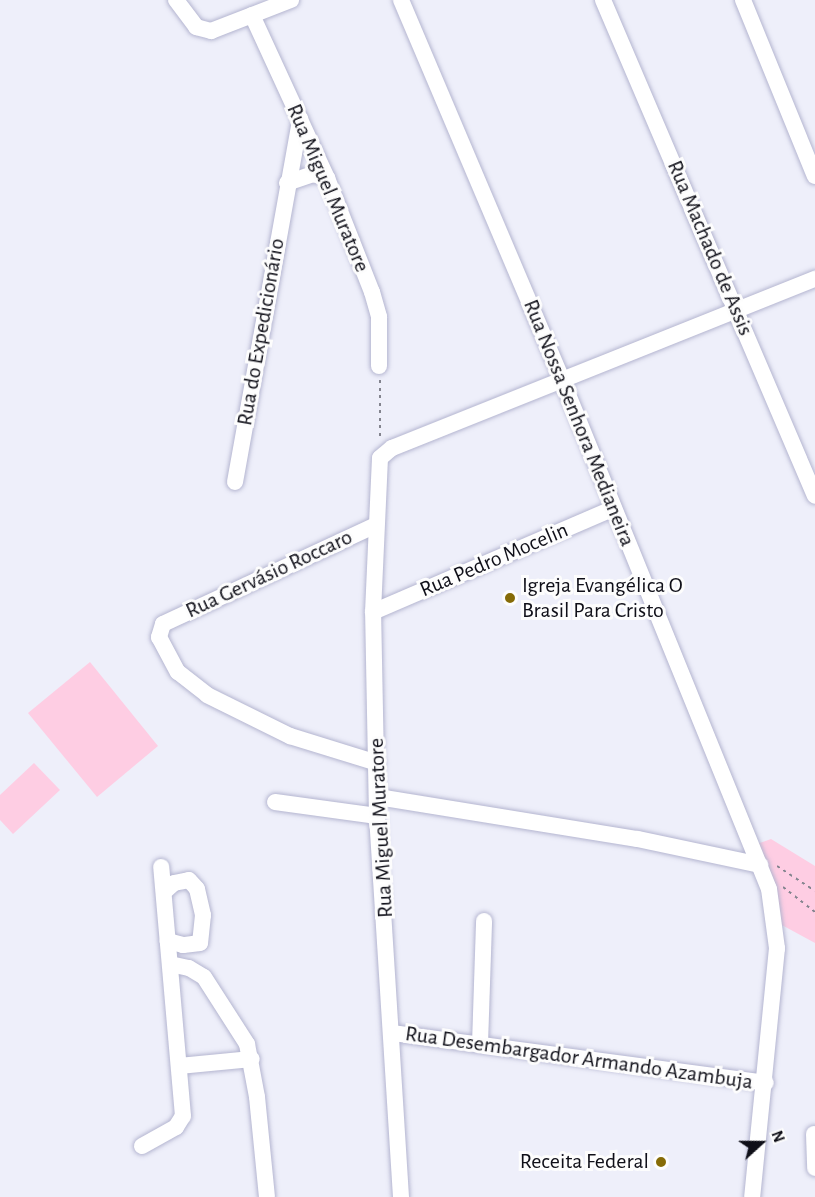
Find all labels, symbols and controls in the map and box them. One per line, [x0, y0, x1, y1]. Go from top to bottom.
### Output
street label: Rua Miguel Muratore [281, 100, 375, 276]
street label: Rua Machado de Assis [661, 157, 759, 339]
street label: Rua do Expedicionário [232, 236, 290, 428]
street label: Rua Nossa Senhora Medianeira [517, 296, 641, 550]
street label: Rua Pedro Mocelin [416, 517, 572, 603]
street label: Rua Gervásio Roccaro [181, 524, 357, 624]
place label: Igreja Evangélica O Brasil Para Cristo [522, 572, 683, 624]
marker: Igreja Evangélica O Brasil Para Cristo [503, 591, 517, 605]
street label: Rua Miguel Muratore [363, 737, 399, 919]
street label: Rua Desembargador Armando Azambuja [403, 1021, 755, 1095]
north arrow [731, 1113, 791, 1173]
text: N [768, 1128, 787, 1145]
place label: Receita Federal [520, 1149, 649, 1175]
marker: Receita Federal [654, 1155, 668, 1169]

